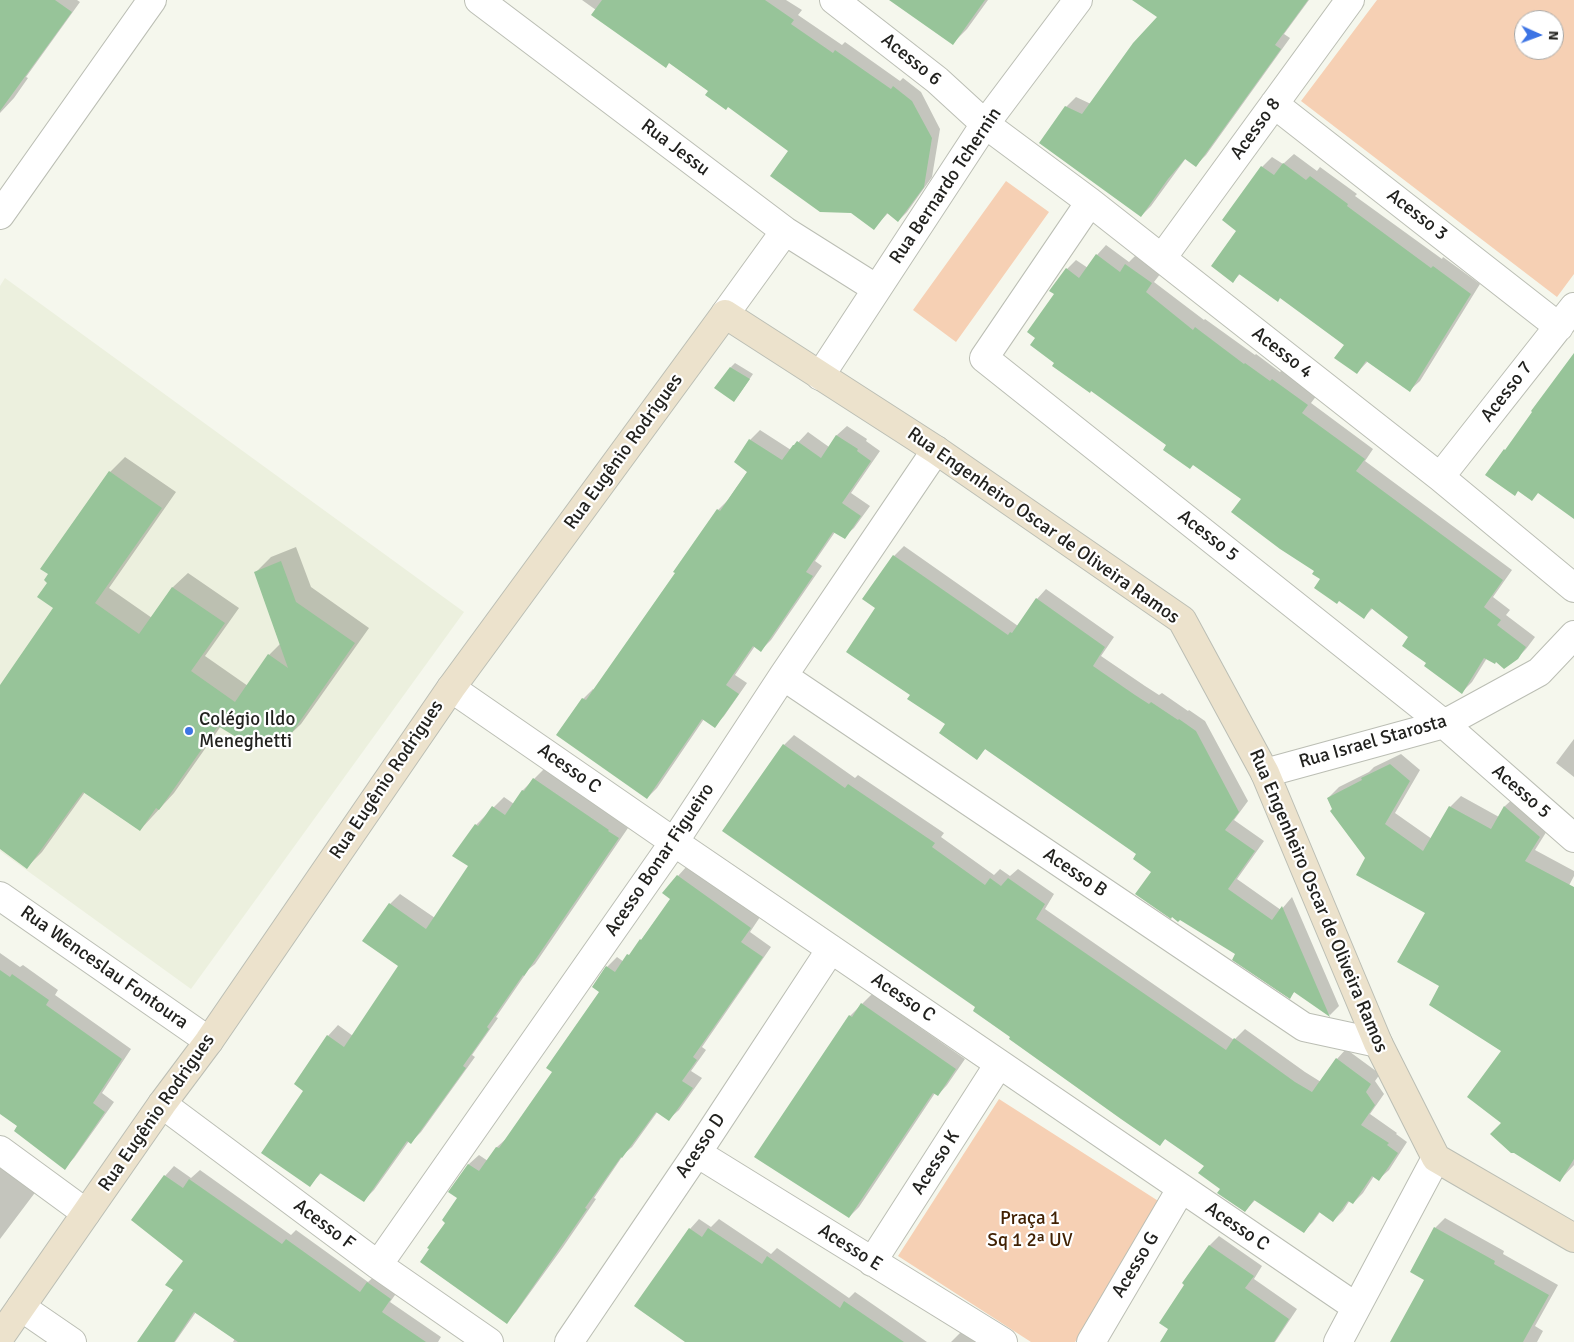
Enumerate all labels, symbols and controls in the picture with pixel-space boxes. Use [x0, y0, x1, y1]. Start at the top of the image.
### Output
north arrow [1514, 10, 1564, 60]
street label: Acesso 6 [876, 29, 946, 91]
text: N [1545, 30, 1562, 41]
street label: Acesso 8 [1226, 94, 1286, 164]
street label: Rua Bernardo Tchernin [885, 104, 1007, 268]
street label: Rua Jessu [636, 115, 714, 181]
street label: Acesso 3 [1382, 184, 1452, 246]
street label: Acesso 4 [1247, 322, 1317, 384]
street label: Acesso 7 [1476, 357, 1538, 427]
street label: Rua Eugênio Rodrigues [560, 370, 688, 534]
street label: Rua Engenheiro Oscar de Oliveira Ramos [902, 423, 1184, 629]
street label: Acesso 5 [1173, 505, 1243, 567]
street label: Rua Eugênio Rodrigues [325, 696, 449, 864]
place label: Colégio Ildo Meneghetti [199, 709, 295, 753]
street label: Rua Israel Starosta [1296, 710, 1450, 774]
marker: Colégio Ildo Meneghetti [183, 725, 195, 737]
street label: Acesso C [533, 739, 605, 799]
street label: Rua Engenheiro Oscar de Oliveira Ramos [1244, 746, 1392, 1056]
street label: Acesso 5 [1487, 760, 1555, 824]
street label: Acesso Bonar Figueiro [600, 779, 720, 941]
street label: Acesso B [1039, 843, 1111, 903]
street label: Rua Wenceslau Fontoura [16, 901, 192, 1035]
street label: Acesso C [867, 968, 939, 1028]
street label: Rua Eugênio Rodrigues [94, 1030, 220, 1196]
street label: Acesso D [671, 1109, 731, 1183]
street label: Acesso K [907, 1127, 965, 1199]
street label: Acesso F [289, 1195, 359, 1255]
street label: Acesso C [1201, 1197, 1273, 1257]
park label: Praça 1 Sq 1 2ª UV [987, 1208, 1073, 1252]
street label: Acesso E [814, 1219, 886, 1277]
street label: Acesso G [1108, 1228, 1164, 1302]

